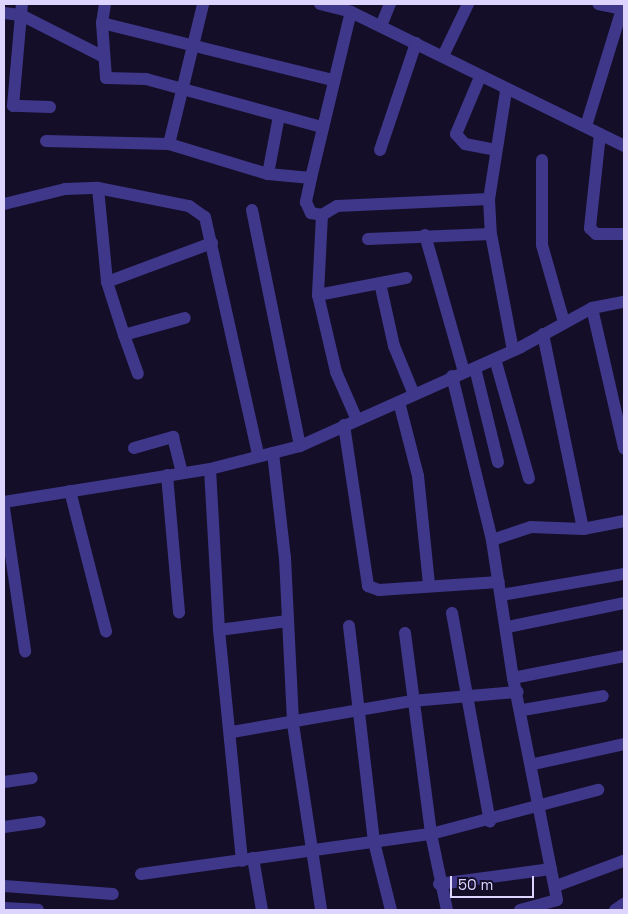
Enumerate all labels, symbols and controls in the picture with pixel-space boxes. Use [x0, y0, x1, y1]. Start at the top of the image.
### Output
scale bar [453, 866, 537, 898]
text: 50 m [458, 875, 493, 894]

